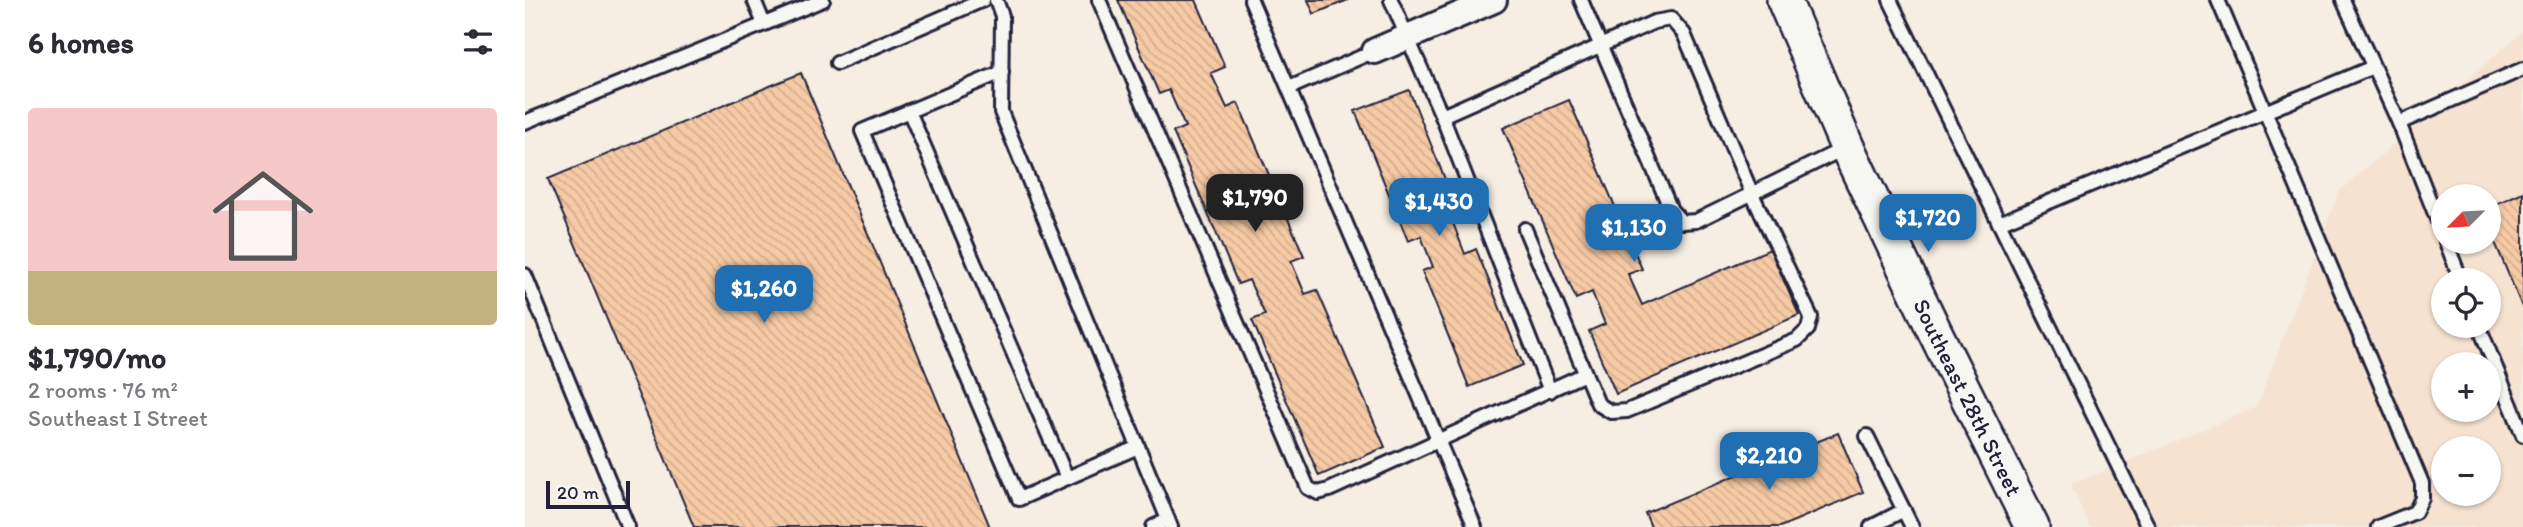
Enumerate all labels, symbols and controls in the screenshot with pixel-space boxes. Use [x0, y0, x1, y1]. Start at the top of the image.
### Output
icon: filters [459, 23, 497, 61]
text: 6 homes [28, 24, 134, 61]
icon: home [200, 153, 326, 279]
pin: $1,790 [1198, 174, 1312, 234]
pin: $1,430 [1382, 178, 1496, 238]
text: $1,790 [1222, 183, 1288, 211]
north arrow [2431, 184, 2501, 254]
map controls [2431, 184, 2501, 506]
text: $1,430 [1405, 187, 1473, 215]
pin: $1,720 [1871, 194, 1985, 254]
text: $1,720 [1895, 203, 1961, 231]
pin: $1,130 [1577, 204, 1691, 264]
text: $1,130 [1601, 213, 1667, 241]
pin: $1,260 [707, 266, 821, 325]
button: locate [2431, 268, 2501, 338]
text: $1,260 [731, 274, 797, 302]
street label: Southeast 28th Street [1907, 294, 2029, 501]
text: $1,790/mo [28, 339, 166, 376]
button: + [2431, 352, 2501, 422]
text: 2 rooms · 76 m² [28, 376, 178, 404]
text: Southeast I Street [28, 404, 208, 432]
pin: $2,210 [1712, 433, 1826, 492]
button: − [2431, 436, 2501, 506]
text: $2,210 [1736, 441, 1802, 469]
scale bar [546, 478, 630, 510]
text: 20 m [557, 481, 599, 504]

